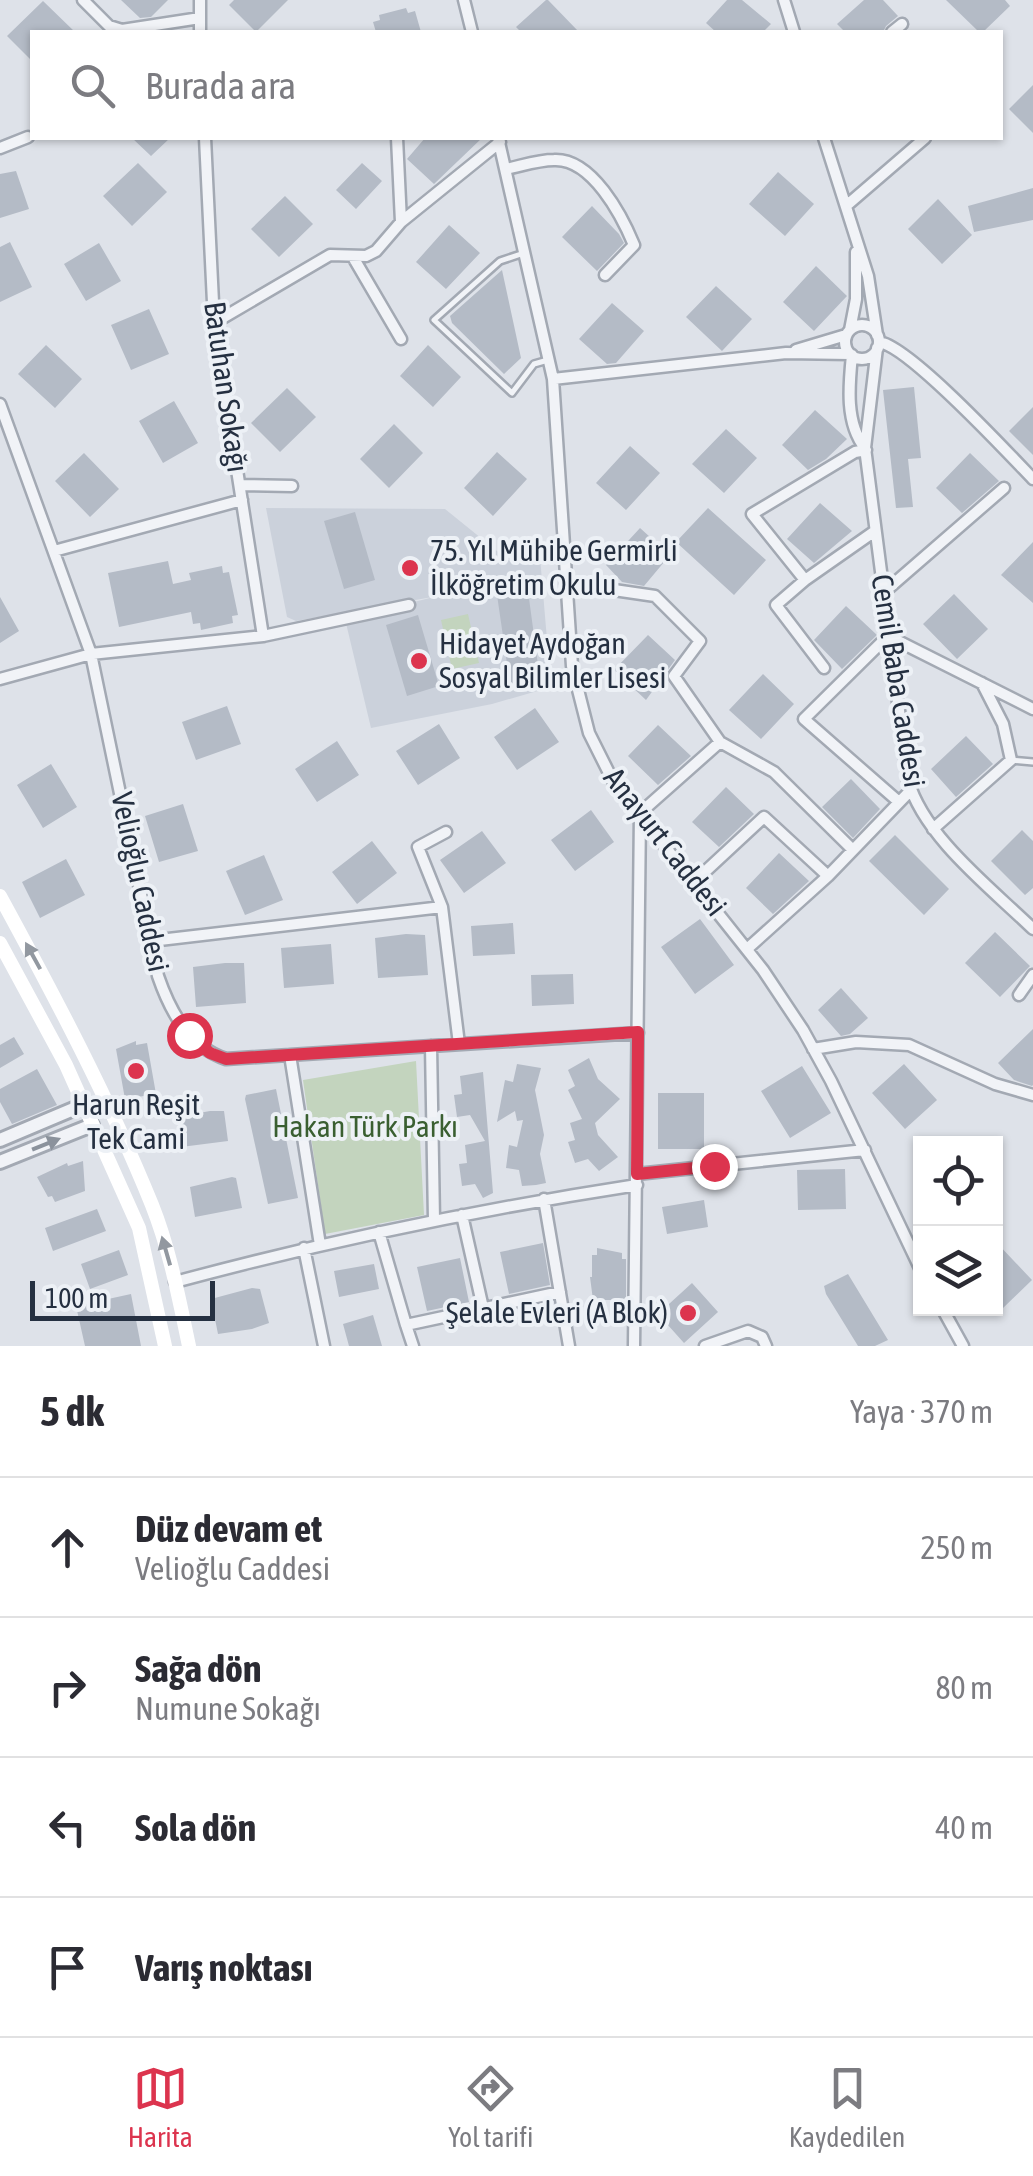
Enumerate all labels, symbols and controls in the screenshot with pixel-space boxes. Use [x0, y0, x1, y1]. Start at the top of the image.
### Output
search box [30, 30, 1003, 140]
icon: search [65, 58, 120, 113]
text: Burada ara [145, 64, 296, 107]
street label: Batuhan Sokağı [198, 299, 256, 474]
place label: 75. Yıl Mühibe Germirli İlköğretim Okulu [430, 533, 678, 601]
marker: 75. Yıl Mühibe Germirli İlköğretim Okulu [399, 557, 421, 579]
street label: Cemil Baba Caddesi [865, 572, 933, 790]
place label: Hidayet Aydoğan Sosyal Bilimler Lisesi [439, 626, 666, 694]
marker: Hidayet Aydoğan Sosyal Bilimler Lisesi [408, 650, 430, 672]
street label: Anayurt Caddesi [597, 761, 734, 922]
street label: Velioğlu Caddesi [105, 789, 177, 975]
one-way arrow [24, 941, 41, 970]
route start [167, 1013, 213, 1059]
marker: Harun Reşit Tek Cami [125, 1060, 147, 1082]
place label: Harun Reşit Tek Cami [72, 1087, 200, 1155]
park label: Hakan Türk Parkı [272, 1109, 458, 1143]
one-way arrow [31, 1135, 61, 1151]
map controls [913, 1136, 1003, 1316]
button: locate [913, 1136, 1003, 1226]
route end [692, 1144, 738, 1190]
button: layers [913, 1226, 1003, 1316]
one-way arrow [158, 1235, 173, 1266]
scale bar [30, 1276, 215, 1320]
text: 100 m [45, 1282, 108, 1314]
place label: Şelale Evleri (A Blok) [446, 1295, 668, 1329]
marker: Şelale Evleri (A Blok) [677, 1302, 699, 1324]
text: 5 dk [40, 1387, 104, 1435]
text: Yaya · 370 m [850, 1393, 993, 1430]
text: Düz devam et [135, 1507, 322, 1550]
icon: ahead [40, 1520, 95, 1575]
text: 250 m [920, 1529, 993, 1566]
text: Velioğlu Caddesi [135, 1550, 330, 1587]
text: Sağa dön [135, 1647, 261, 1690]
icon: right [40, 1660, 95, 1715]
text: 80 m [935, 1669, 993, 1706]
text: Numune Sokağı [135, 1690, 321, 1727]
icon: left [40, 1800, 95, 1855]
text: Sola dön [135, 1806, 256, 1849]
text: 40 m [935, 1809, 993, 1846]
icon: arrive [40, 1940, 95, 1995]
text: Varış noktası [135, 1946, 313, 1989]
tab: Harita [128, 2061, 193, 2153]
tab: Yol tarifi [448, 2061, 533, 2153]
tab: Kaydedilen [789, 2061, 905, 2153]

